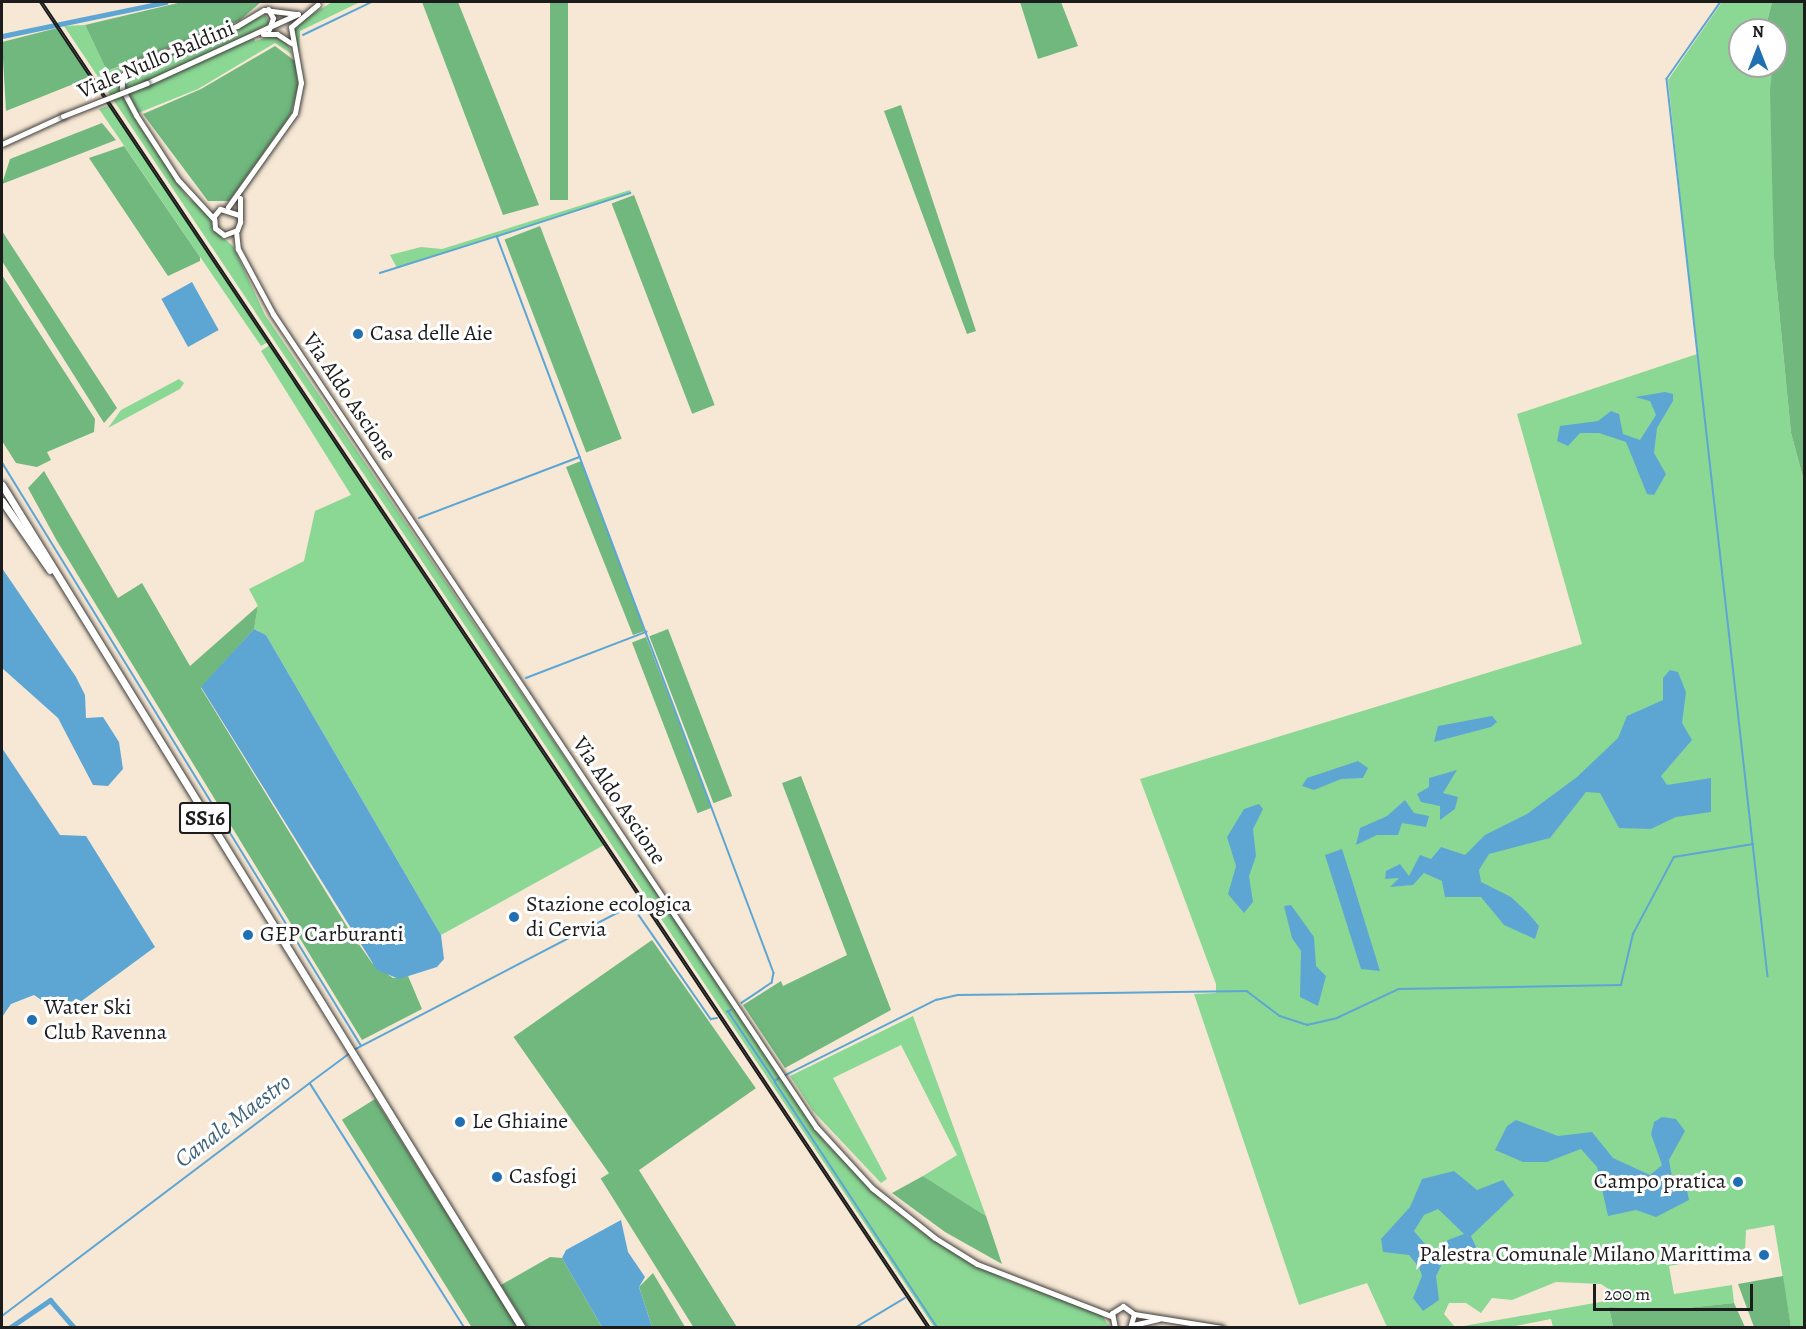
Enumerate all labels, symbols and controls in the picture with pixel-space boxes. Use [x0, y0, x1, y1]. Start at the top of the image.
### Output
street label: Viale Nullo Baldini [74, 15, 238, 105]
north arrow [1728, 18, 1788, 78]
text: N [1752, 21, 1764, 43]
place label: Casa delle Aie [370, 321, 493, 347]
marker: Casa delle Aie [351, 327, 365, 341]
street label: Via Aldo Ascione [297, 328, 401, 466]
street label: Via Aldo Ascione [567, 732, 671, 870]
road number: SS16 [178, 800, 232, 836]
place label: Stazione ecologica di Cervia [526, 891, 691, 942]
marker: Stazione ecologica di Cervia [507, 910, 521, 924]
place label: GEP Carburanti [260, 922, 404, 948]
marker: GEP Carburanti [241, 928, 255, 942]
place label: Water Ski Club Ravenna [44, 994, 167, 1046]
marker: Water Ski Club Ravenna [25, 1013, 39, 1027]
water label: Canale Maestro [169, 1068, 297, 1174]
place label: Le Ghiaine [472, 1109, 568, 1135]
marker: Le Ghiaine [453, 1115, 467, 1129]
place label: Casfogi [509, 1164, 577, 1190]
place label: Campo pratica [1594, 1169, 1726, 1195]
marker: Casfogi [490, 1170, 504, 1184]
marker: Campo pratica [1731, 1175, 1745, 1189]
place label: Palestra Comunale Milano Marittima [1419, 1242, 1752, 1268]
marker: Palestra Comunale Milano Marittima [1757, 1248, 1771, 1262]
scale bar [1596, 1272, 1756, 1310]
text: 200 m [1604, 1282, 1650, 1306]

